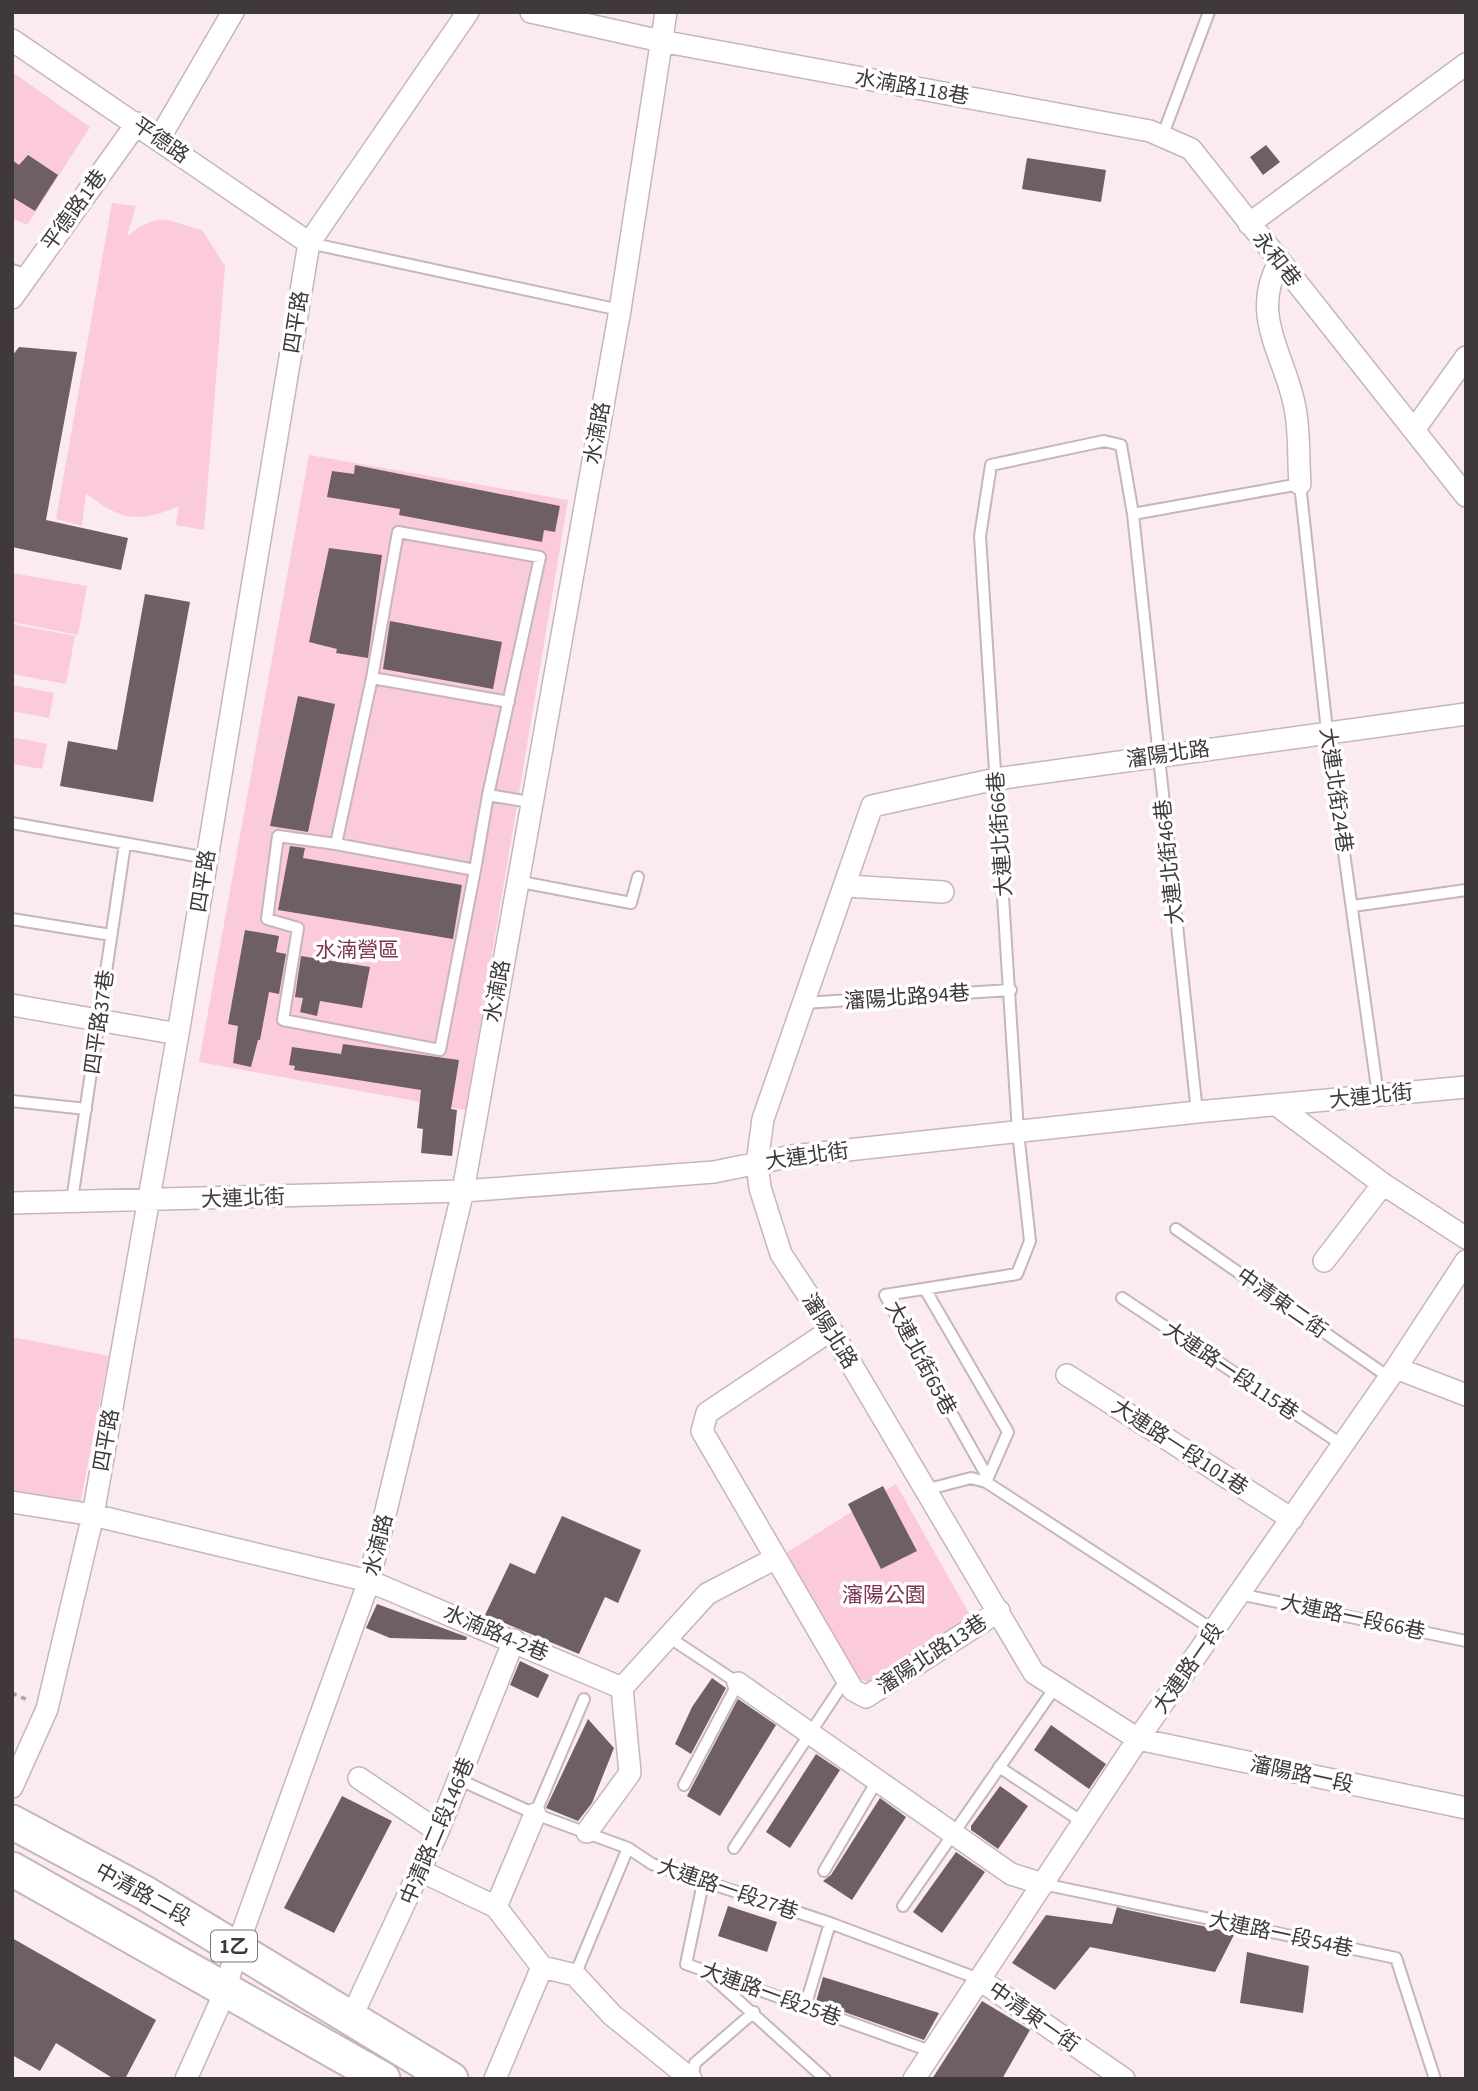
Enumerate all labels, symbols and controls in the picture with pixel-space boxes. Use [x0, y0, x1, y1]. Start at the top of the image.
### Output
street label: 水湳路118巷 [853, 62, 971, 112]
street label: 平德路 [127, 110, 195, 170]
street label: 平德路1巷 [34, 163, 114, 257]
street label: 永和巷 [1246, 225, 1308, 293]
street label: 四平路 [276, 289, 316, 355]
street label: 水湳路 [577, 399, 617, 467]
street label: 大連北街24巷 [1312, 726, 1360, 854]
street label: 瀋陽北路 [1124, 733, 1212, 775]
street label: 大連北街66巷 [981, 770, 1019, 898]
street label: 大連北街46巷 [1148, 798, 1190, 926]
street label: 四平路 [183, 848, 223, 914]
park label: 水湳營區 [315, 935, 399, 965]
street label: 水湳路 [477, 957, 517, 1025]
street label: 四平路37巷 [77, 968, 121, 1076]
street label: 瀋陽北路94巷 [843, 978, 971, 1016]
street label: 大連北街 [1328, 1077, 1414, 1115]
street label: 大連北街 [763, 1135, 851, 1177]
street label: 大連北街 [201, 1182, 285, 1214]
street label: 中清東二街 [1230, 1261, 1334, 1345]
street label: 瀋陽北路 [795, 1287, 865, 1375]
street label: 大連北街65巷 [878, 1295, 964, 1421]
street label: 大連路一段115巷 [1157, 1315, 1305, 1427]
street label: 大連路一段101巷 [1106, 1392, 1254, 1502]
street label: 四平路 [86, 1406, 126, 1474]
street label: 水湳路 [356, 1511, 400, 1579]
park label: 瀋陽公園 [842, 1580, 926, 1610]
street label: 大連路一段66巷 [1278, 1587, 1428, 1647]
street label: 水湳路4-2巷 [439, 1597, 553, 1669]
street label: 瀋陽北路13巷 [871, 1607, 993, 1701]
street label: 大連路一段 [1146, 1616, 1230, 1720]
street label: 瀋陽路一段 [1248, 1748, 1356, 1800]
street label: 中清路二段146巷 [392, 1753, 482, 1909]
street label: 大連路一段27巷 [654, 1851, 802, 1927]
street label: 中清路二段 [90, 1855, 196, 1933]
street label: 大連路一段54巷 [1206, 1904, 1356, 1964]
road number: 1乙 [211, 1930, 257, 1962]
street label: 大連路一段25巷 [697, 1955, 845, 2033]
street label: 中清東一街 [982, 1975, 1086, 2059]

